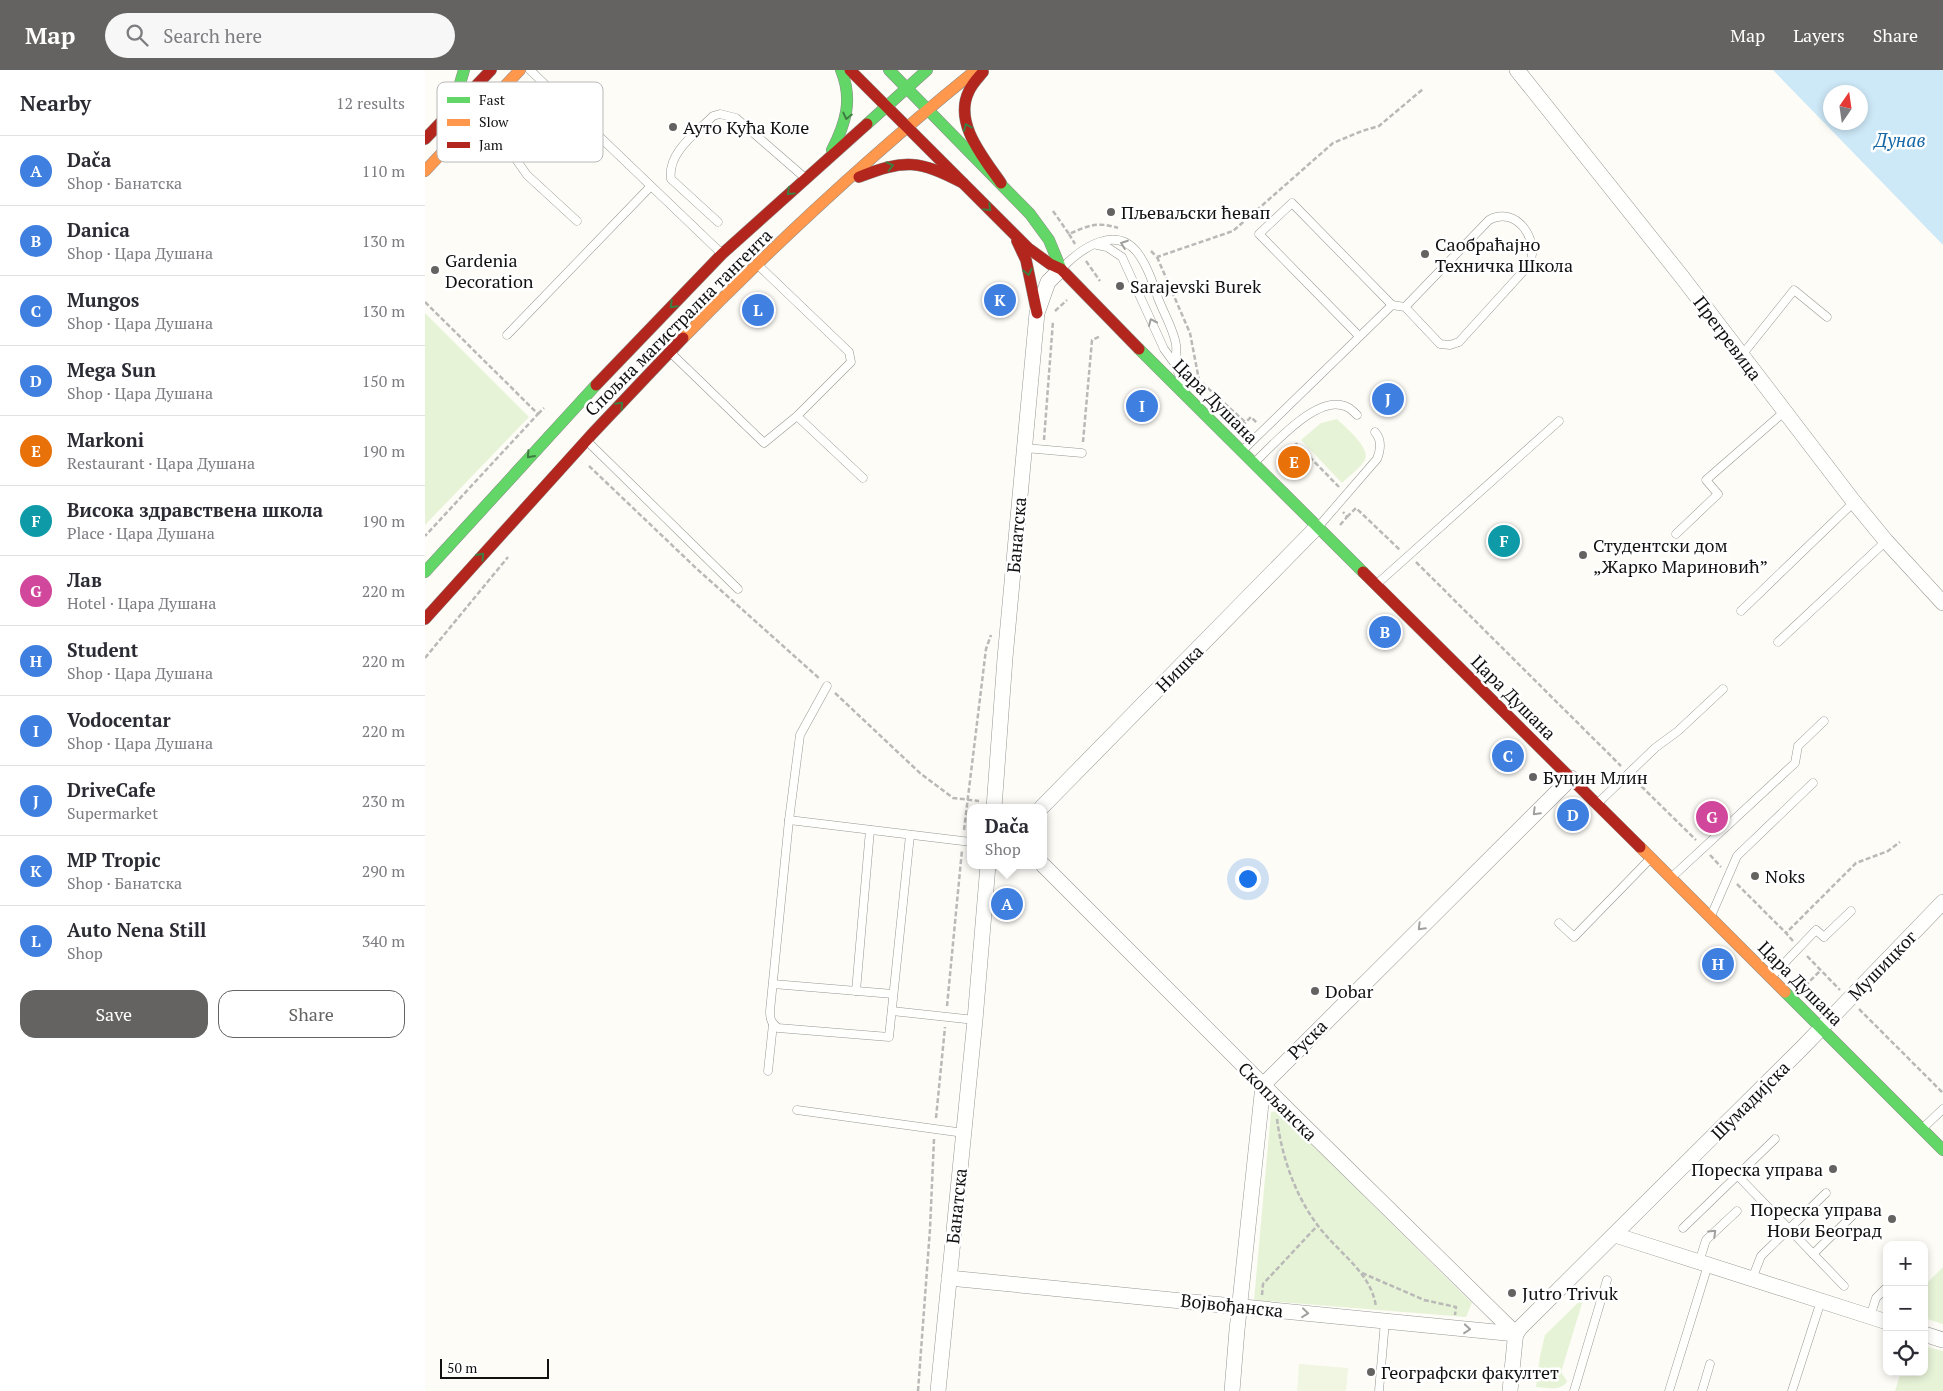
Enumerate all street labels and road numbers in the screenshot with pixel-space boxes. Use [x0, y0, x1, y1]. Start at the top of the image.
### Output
street label: Спољна магистрална тангента [579, 223, 777, 421]
street label: Прегревица [1688, 291, 1768, 385]
street label: Цара Душана [1168, 353, 1264, 449]
street label: Банатска [1001, 496, 1031, 574]
street label: Нишка [1150, 639, 1208, 697]
street label: Цара Душана [1466, 649, 1562, 745]
street label: Мушицког [1842, 924, 1922, 1005]
street label: Цара Душана [1753, 935, 1849, 1031]
street label: Руска [1282, 1014, 1332, 1064]
street label: Шумадијска [1705, 1055, 1795, 1145]
street label: Скопљанска [1233, 1056, 1323, 1146]
street label: Банатска [940, 1167, 972, 1245]
street label: Војвођанска [1179, 1288, 1285, 1322]

